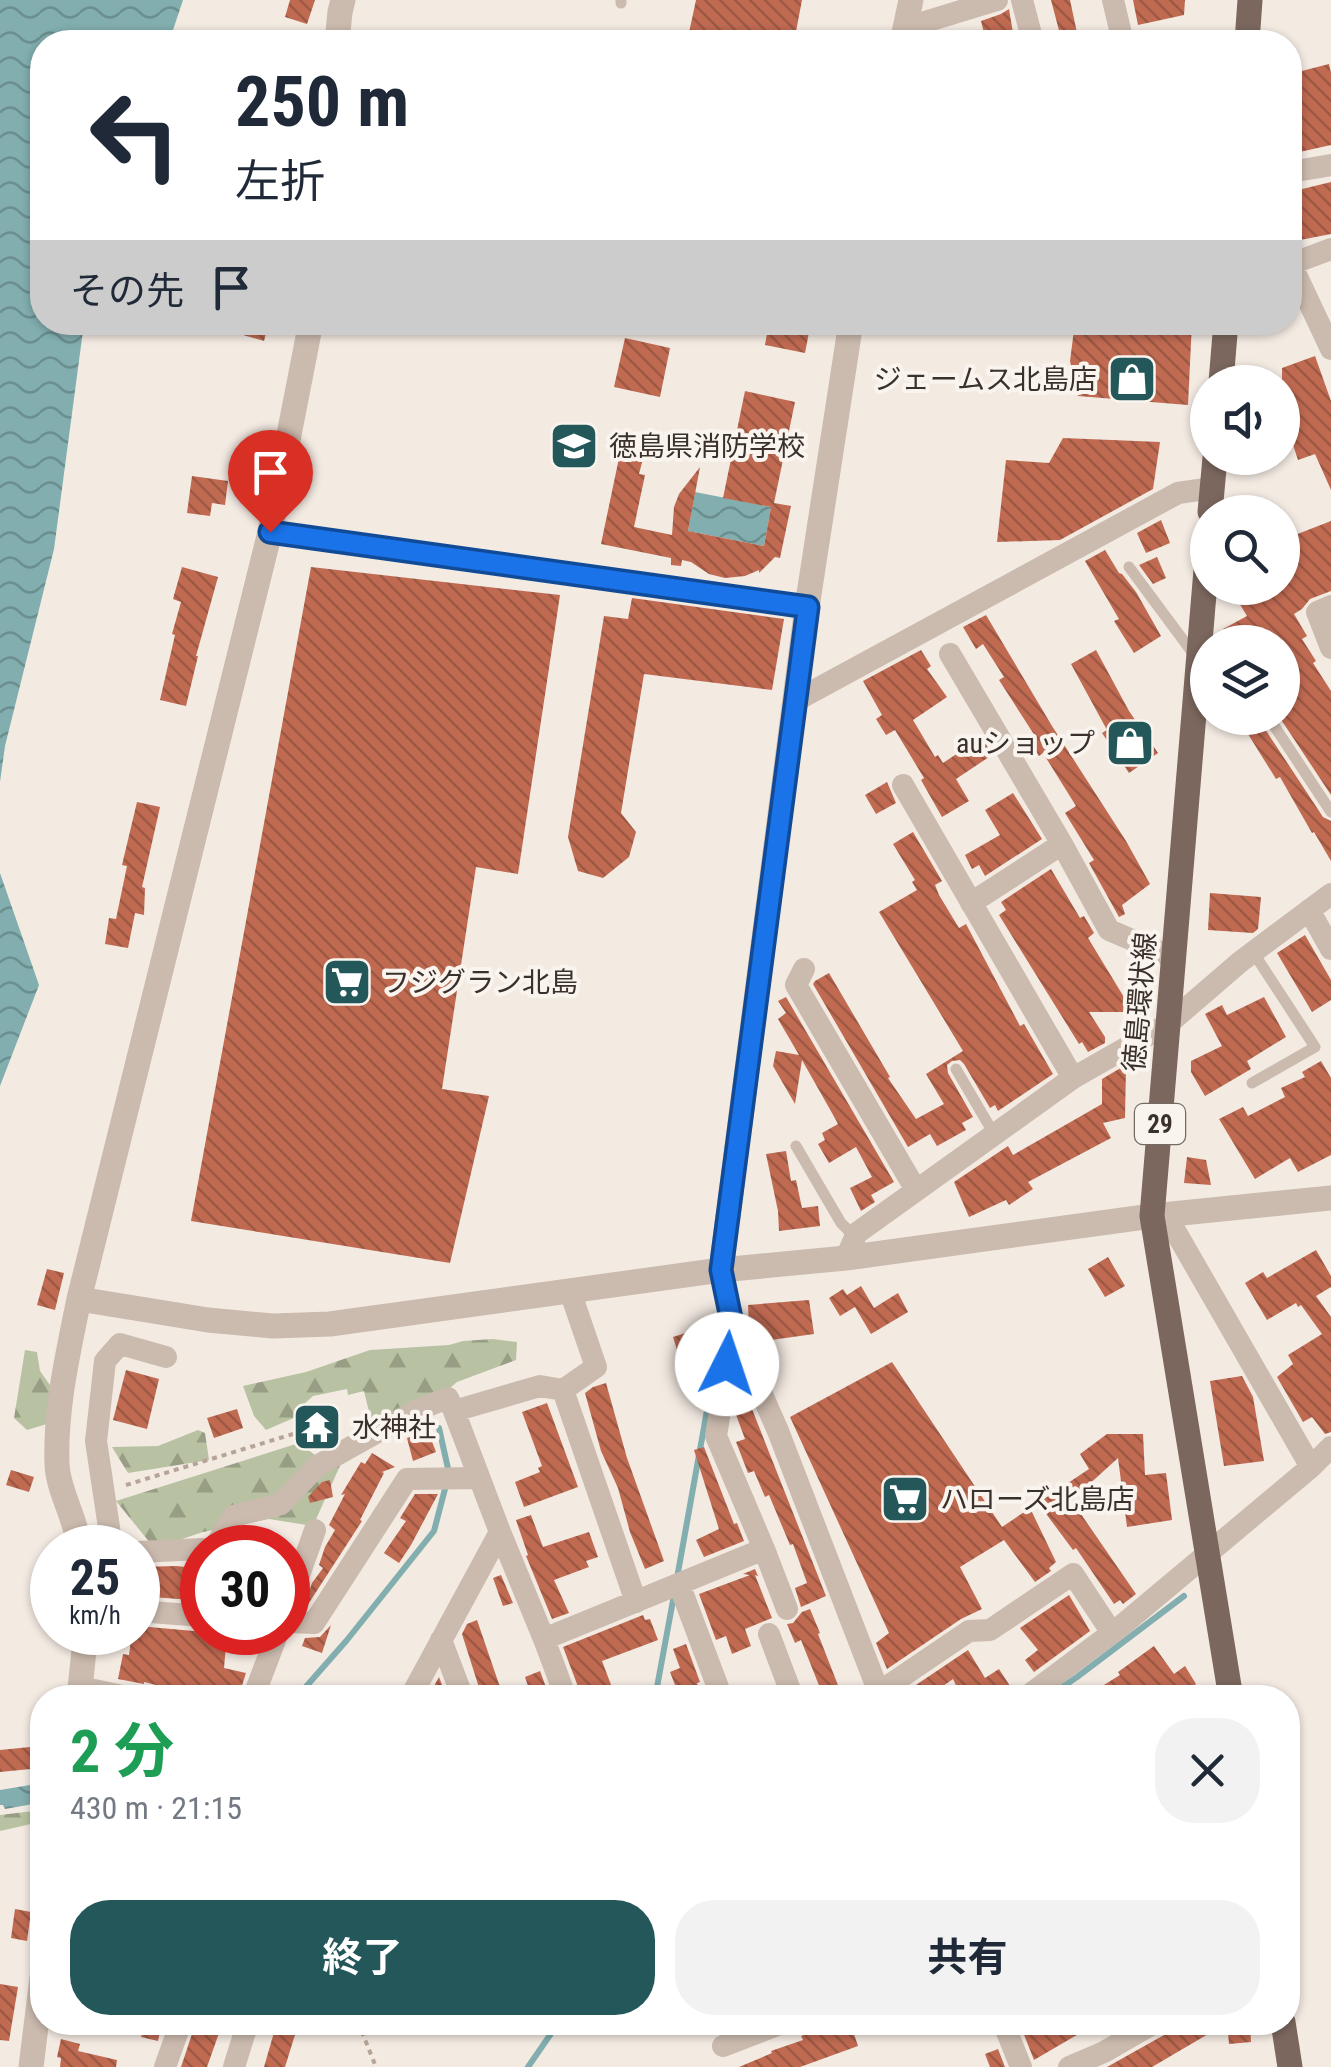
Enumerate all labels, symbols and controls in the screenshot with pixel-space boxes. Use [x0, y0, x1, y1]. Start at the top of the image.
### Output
text: 250 m [235, 61, 409, 143]
icon: left [70, 70, 200, 200]
text: 左折 [235, 155, 325, 208]
icon: arrive [204, 260, 259, 315]
text: その先 [70, 269, 184, 313]
shop icon: ジェームス北島店 [1106, 353, 1158, 405]
place label: ジェームス北島店 [874, 363, 1097, 396]
map controls [1190, 365, 1300, 735]
button: sound [1190, 365, 1300, 475]
school or university icon: 徳島県消防学校 [548, 420, 600, 472]
pin [228, 430, 313, 533]
place label: 徳島県消防学校 [609, 430, 805, 463]
icon: arrive [243, 445, 298, 500]
button: search [1190, 495, 1300, 605]
button: layers [1190, 625, 1300, 735]
shop icon: auショップ [1104, 717, 1156, 769]
place label: auショップ [956, 727, 1095, 760]
street label: 徳島環状線 [1117, 931, 1163, 1073]
supermarket icon: フジグラン北島 [321, 956, 373, 1008]
place label: フジグラン北島 [382, 966, 578, 999]
road number: 29 [1135, 1104, 1185, 1144]
position arrow [675, 1312, 779, 1416]
temple icon: 水神社 [291, 1401, 343, 1453]
place label: 水神社 [352, 1411, 436, 1444]
supermarket icon: ハローズ北島店 [879, 1473, 931, 1525]
place label: ハローズ北島店 [940, 1483, 1135, 1516]
speed limit sign: 30 [180, 1525, 310, 1655]
text: 25 [70, 1549, 120, 1607]
text: km/h [69, 1601, 121, 1630]
text: 2 分 [70, 1716, 174, 1787]
button: close [1155, 1718, 1260, 1823]
text: 430 m · 21:15 [70, 1789, 242, 1827]
button: 終了 [70, 1900, 655, 2015]
button: 共有 [675, 1900, 1260, 2015]

